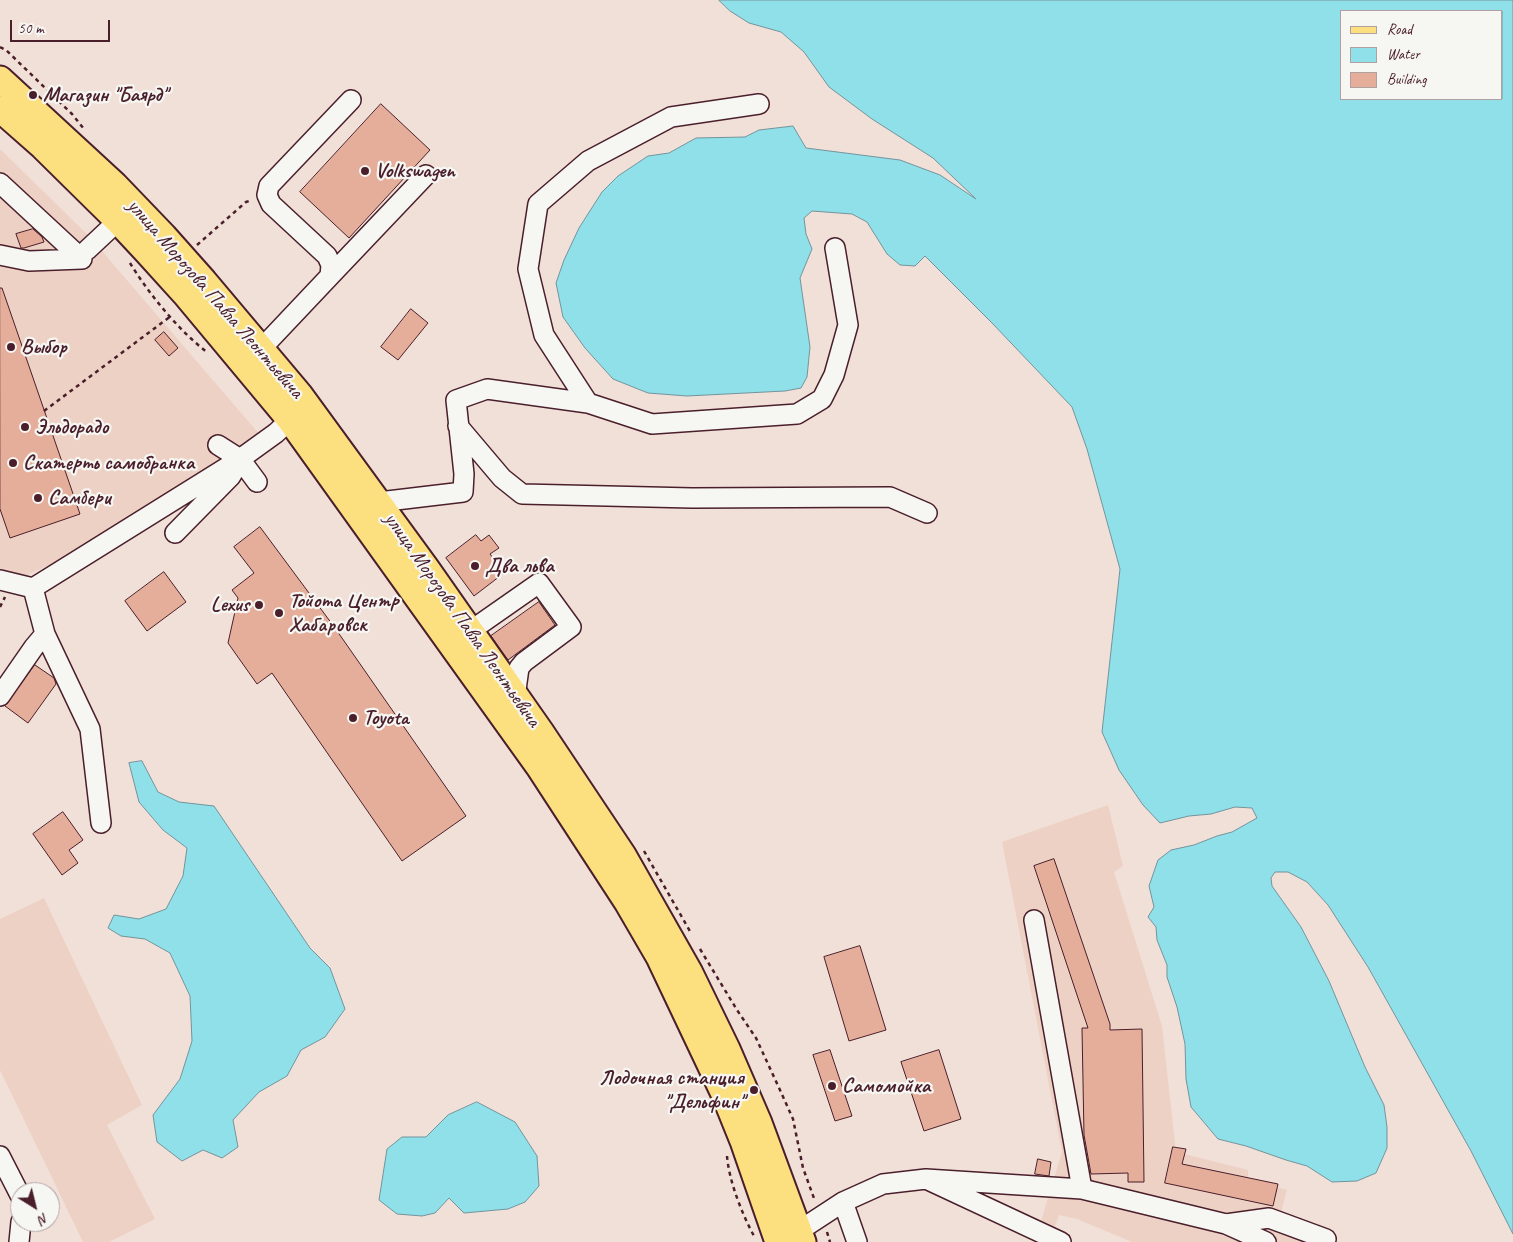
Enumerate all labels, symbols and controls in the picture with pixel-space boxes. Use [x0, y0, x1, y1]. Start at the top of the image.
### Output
scale bar [12, 10, 112, 42]
legend [1340, 10, 1503, 100]
text: 50 m [18, 19, 44, 38]
text: Road [1387, 20, 1412, 39]
text: Water [1387, 45, 1420, 64]
text: Building [1387, 70, 1426, 89]
place label: Магазин "Баярд" [43, 82, 167, 108]
marker: Магазин "Баярд" [27, 89, 39, 101]
place label: Volkswagen [375, 158, 455, 184]
marker: Volkswagen [359, 165, 371, 177]
street label: улица Морозова Павла Леонтьевича [121, 194, 309, 404]
place label: Выбор [21, 334, 67, 360]
marker: Выбор [5, 341, 17, 353]
place label: Эльдорадо [35, 414, 109, 440]
marker: Эльдорадо [19, 421, 31, 433]
place label: Скатерть самобранка [23, 450, 194, 476]
marker: Скатерть самобранка [7, 457, 19, 469]
place label: Самбери [48, 485, 111, 511]
marker: Самбери [32, 492, 44, 504]
street label: улица Морозова Павла Леонтьевича [378, 508, 546, 732]
place label: Два льва [485, 553, 554, 579]
marker: Два льва [469, 560, 481, 572]
place label: Тойота Центр Хабаровск [289, 588, 399, 638]
place label: Lexus [211, 592, 249, 618]
marker: Lexus [253, 599, 265, 611]
marker: Тойота Центр Хабаровск [273, 607, 285, 619]
place label: Toyota [363, 705, 409, 731]
marker: Toyota [347, 712, 359, 724]
place label: Лодочная станция "Дельфин" [599, 1065, 744, 1115]
place label: Самомойка [842, 1073, 930, 1099]
marker: Самомойка [826, 1080, 838, 1092]
marker: Лодочная станция "Дельфин" [748, 1084, 760, 1096]
north arrow [10, 1182, 60, 1232]
text: N [35, 1209, 52, 1228]

